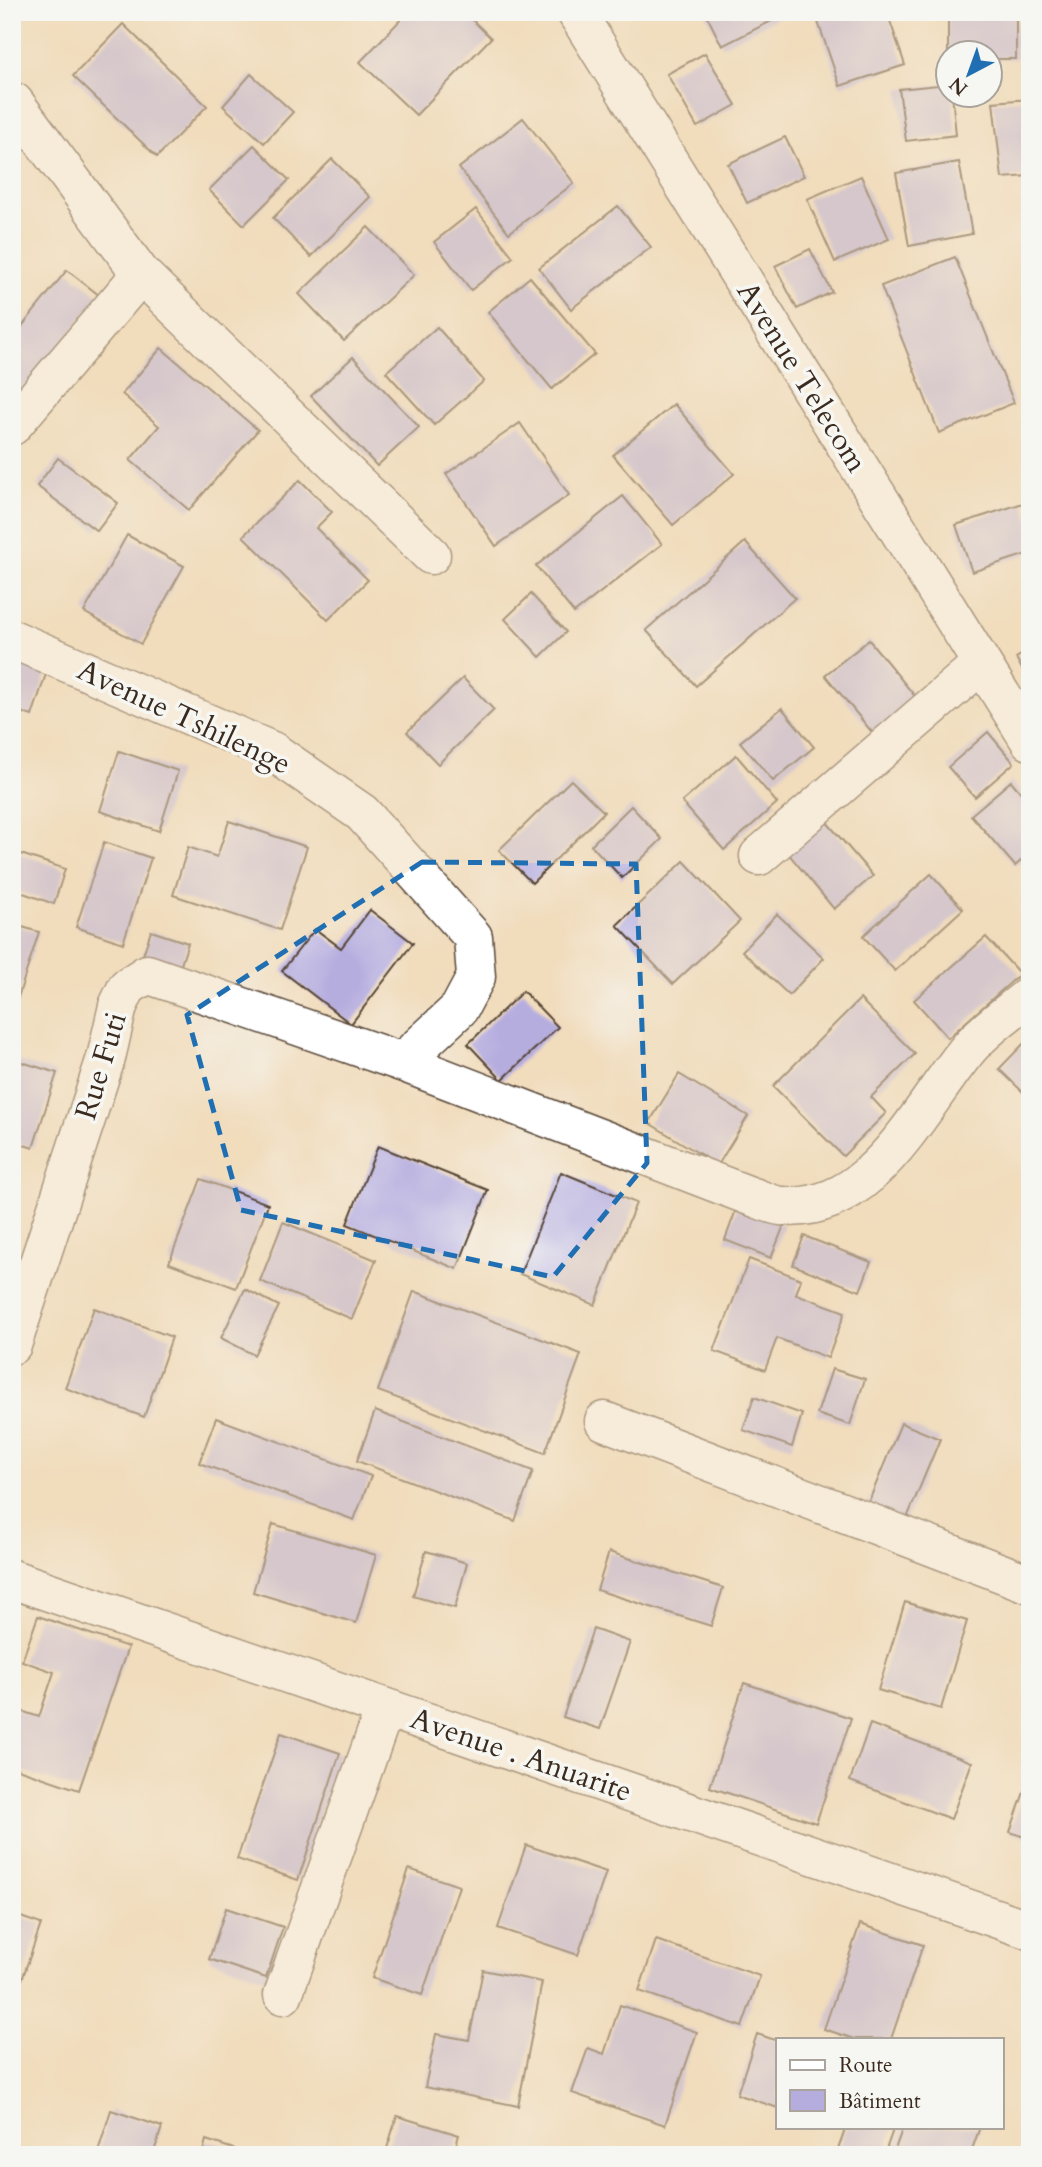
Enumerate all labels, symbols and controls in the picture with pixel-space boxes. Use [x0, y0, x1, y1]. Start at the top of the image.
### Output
north arrow [934, 38, 1004, 108]
text: N [943, 71, 973, 101]
street label: Avenue Telecom [727, 274, 877, 481]
street label: Avenue Tshilenge [71, 650, 297, 784]
street label: Rue Futi [65, 1007, 137, 1125]
street label: Avenue . Anuarite [405, 1698, 637, 1812]
legend [776, 2038, 1004, 2128]
text: Route [839, 2051, 893, 2080]
text: Bâtiment [839, 2087, 921, 2116]

